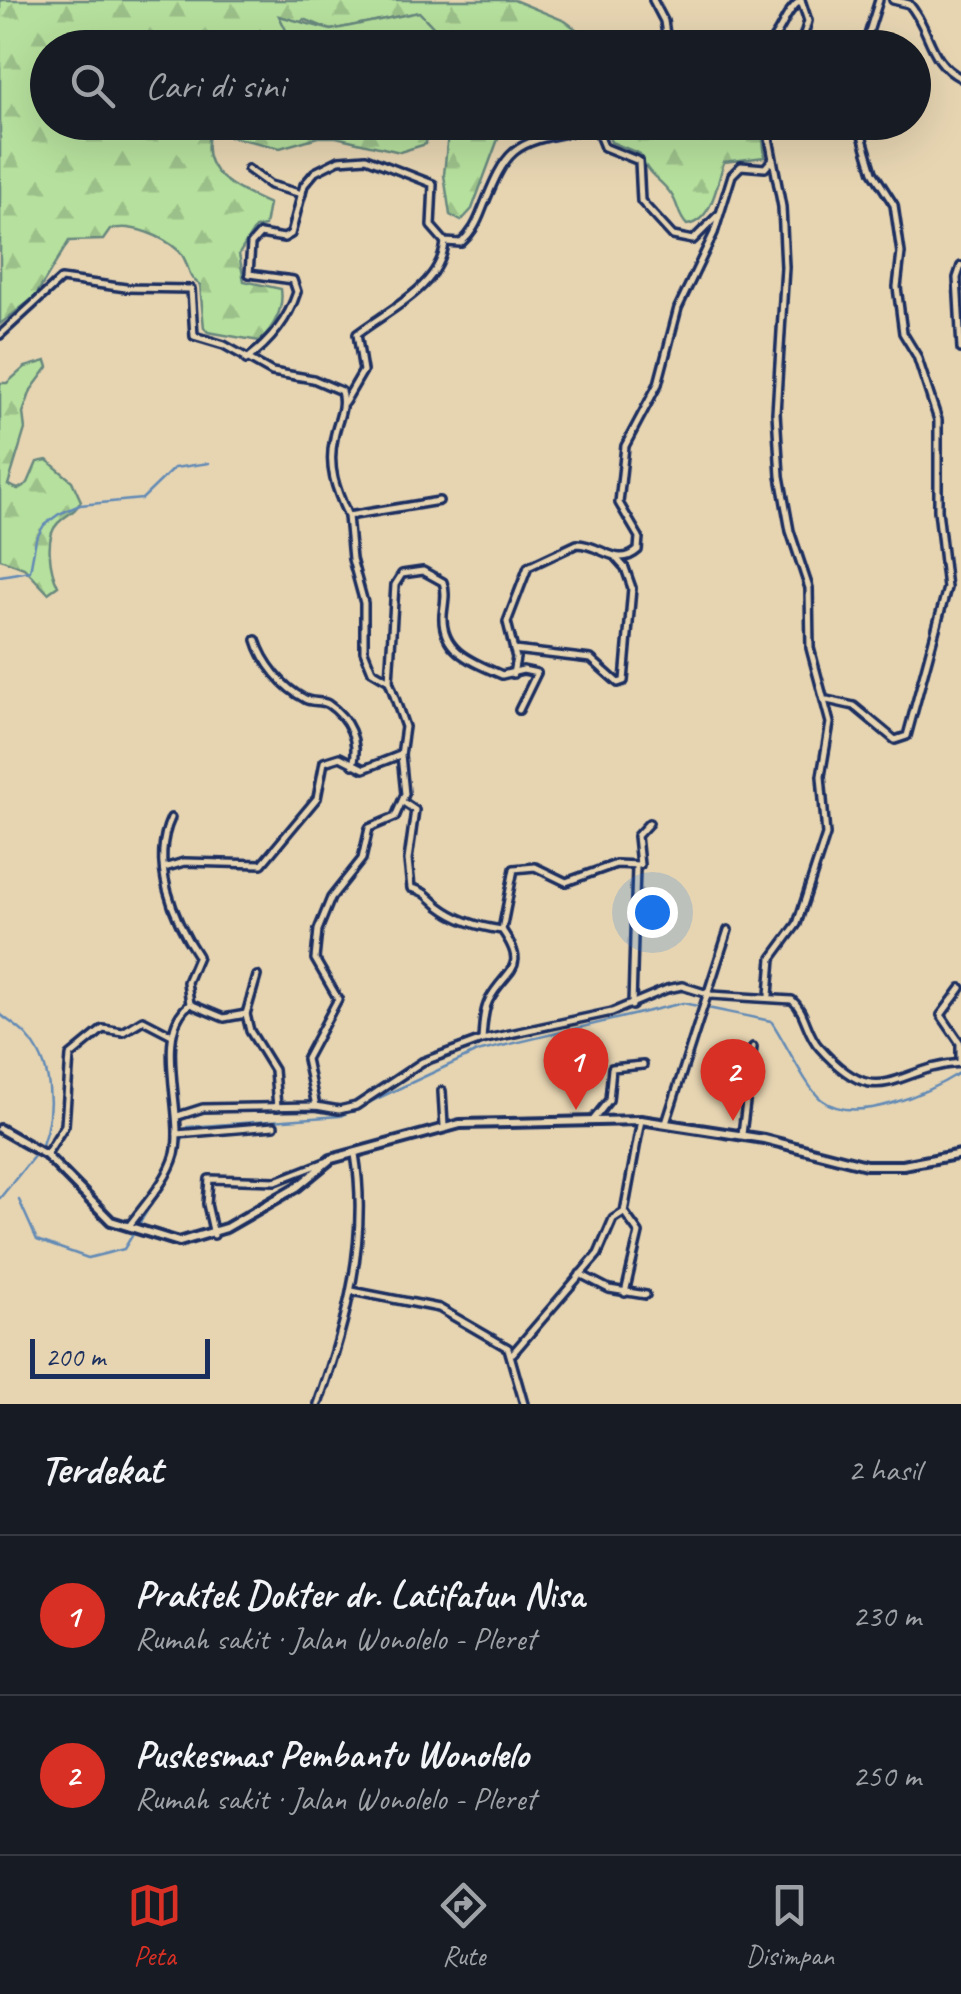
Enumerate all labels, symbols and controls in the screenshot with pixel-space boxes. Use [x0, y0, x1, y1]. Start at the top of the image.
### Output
search box [30, 30, 931, 140]
icon: search [65, 58, 120, 113]
text: Cari di sini [145, 62, 285, 109]
your location [627, 887, 678, 938]
pin: 1 [544, 1028, 608, 1110]
pin: 2 [700, 1038, 766, 1121]
scale bar [30, 1334, 210, 1378]
text: 200 m [45, 1339, 105, 1374]
text: Terdekat [40, 1443, 163, 1496]
text: 2 hasil [848, 1449, 921, 1490]
text: Praktek Dokter dr. Latifatun Nisa [135, 1571, 584, 1618]
text: 1 [65, 1595, 80, 1636]
text: 230 m [852, 1595, 921, 1636]
text: Rumah sakit · Jalan Wonolelo - Pleret [135, 1618, 536, 1659]
text: Puskesmas Pembantu Wonolelo [135, 1731, 529, 1778]
text: 2 [65, 1755, 80, 1796]
text: 250 m [852, 1755, 921, 1796]
text: Rumah sakit · Jalan Wonolelo - Pleret [135, 1778, 536, 1819]
tab: Peta [127, 1878, 182, 1973]
tab: Rute [436, 1878, 491, 1973]
tab: Disimpan [745, 1878, 834, 1973]

